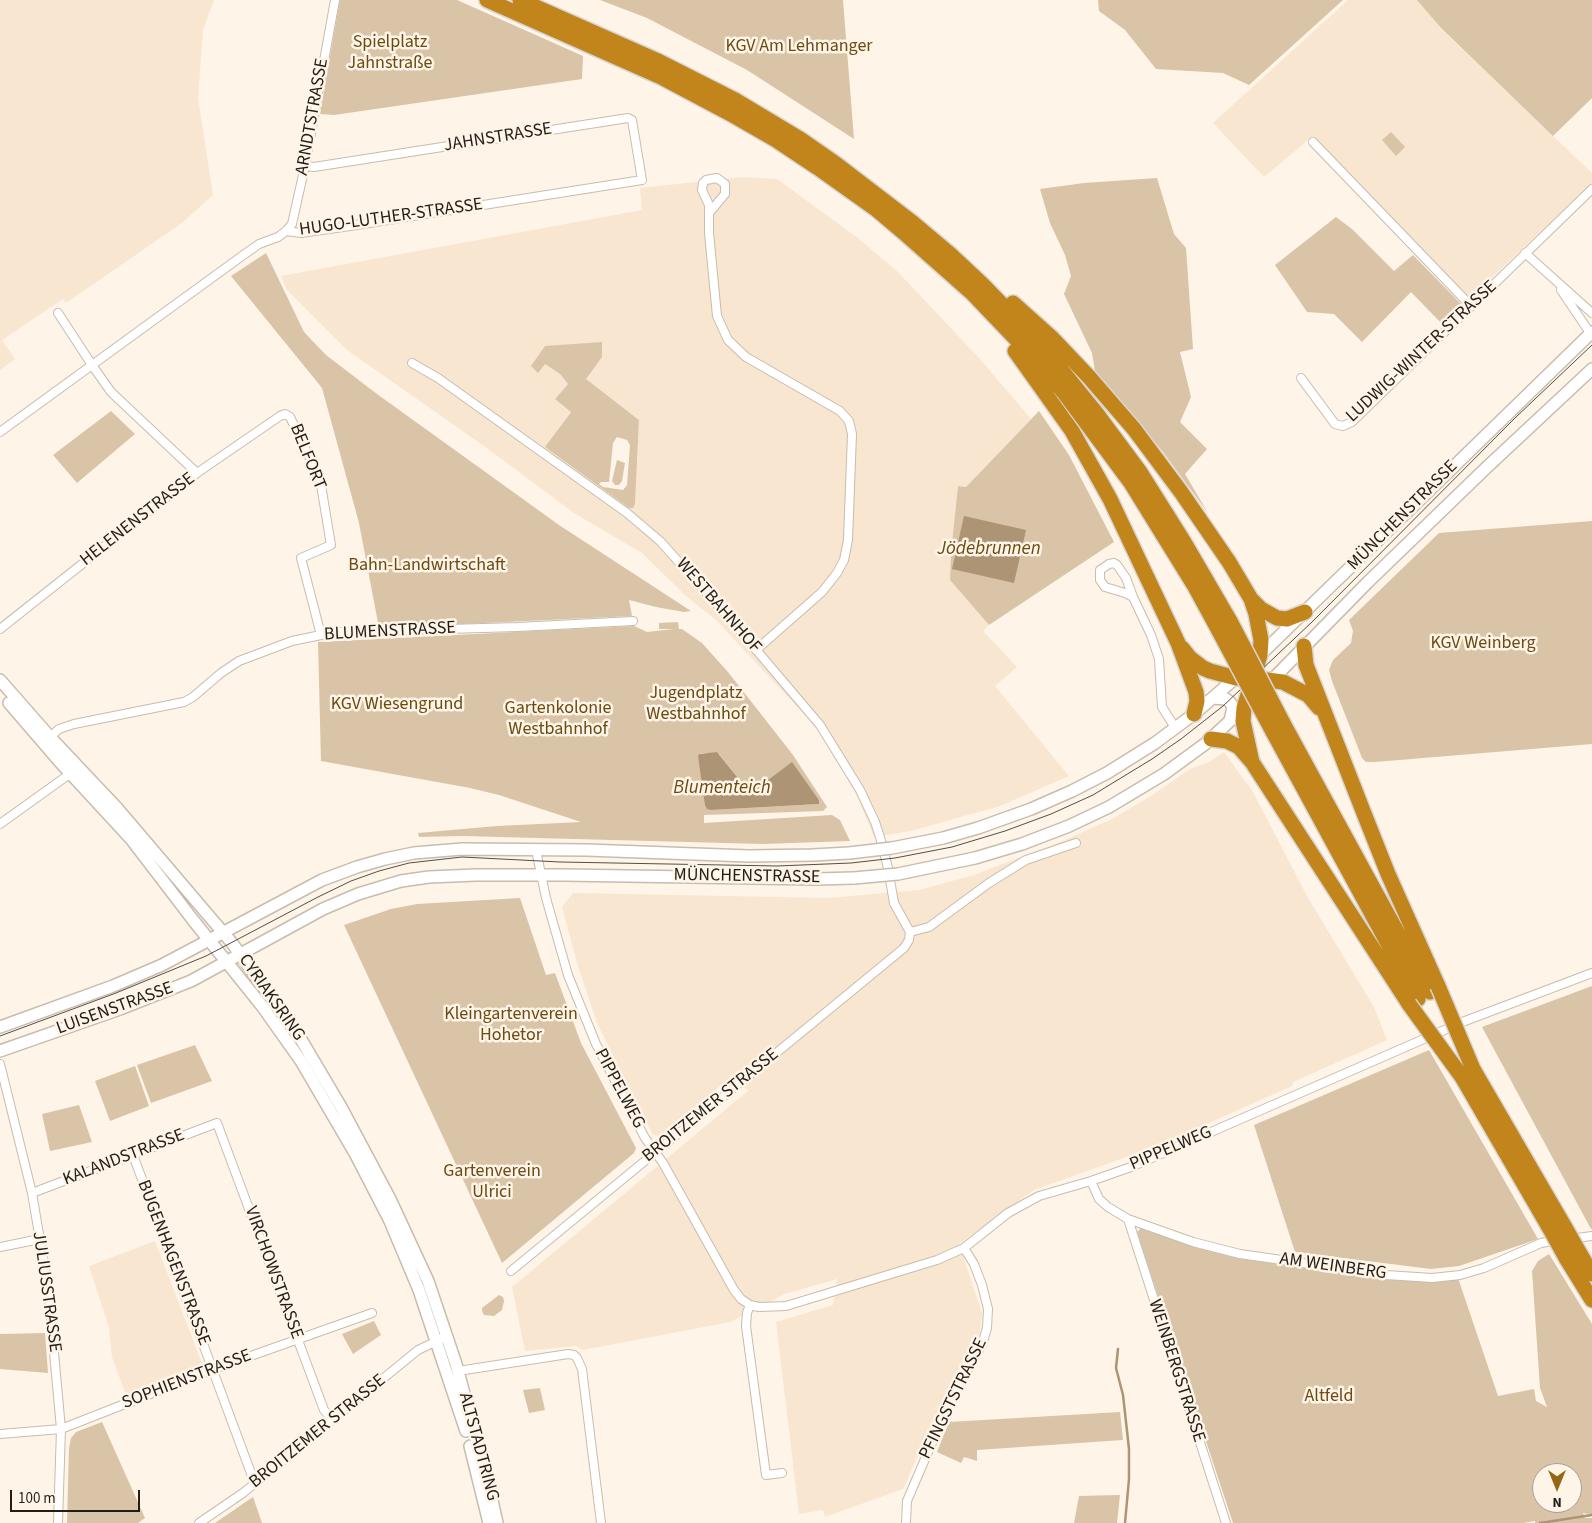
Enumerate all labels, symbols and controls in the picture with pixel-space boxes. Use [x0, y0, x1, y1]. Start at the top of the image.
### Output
park label: Spielplatz Jahnstraße [348, 32, 432, 74]
park label: KGV Am Lehmanger [725, 36, 873, 58]
street label: ARNDTSTRASSE [292, 57, 334, 177]
street label: JAHNSTRASSE [442, 119, 554, 157]
street label: HUGO-LUTHER-STRASSE [298, 194, 484, 242]
street label: LUDWIG-WINTER-STRASSE [1342, 277, 1502, 427]
street label: BELFORT [284, 421, 330, 493]
street label: MÜNCHENSTRASSE [1343, 456, 1463, 576]
street label: HELENENSTRASSE [76, 469, 200, 571]
water label: Jödebrunnen [937, 539, 1041, 561]
street label: WESTBAHNHOF [671, 554, 765, 658]
park label: Bahn-Landwirtschaft [348, 555, 506, 577]
street label: BLUMENSTRASSE [324, 618, 456, 646]
park label: KGV Weinberg [1430, 633, 1536, 655]
park label: Jugendplatz Westbahnhof [646, 683, 746, 726]
park label: KGV Wiesengrund [331, 694, 463, 716]
park label: Gartenkolonie Westbahnhof [505, 698, 611, 741]
water label: Blumenteich [673, 778, 771, 800]
street label: MÜNCHENSTRASSE [673, 865, 821, 889]
street label: CYRIAKSRING [233, 950, 309, 1046]
street label: LUISENSTRASSE [54, 978, 176, 1040]
park label: Kleingartenverein Hohetor [444, 1004, 578, 1046]
street label: BROITZEMER STRASSE [638, 1044, 784, 1168]
street label: PIPPELWEG [589, 1045, 649, 1133]
street label: PIPPELWEG [1127, 1122, 1215, 1176]
street label: KALANDSTRASSE [60, 1125, 188, 1191]
park label: Gartenverein Ulrici [443, 1161, 541, 1204]
street label: BUGENHAGENSTRASSE [132, 1177, 214, 1349]
street label: VIRCHOWSTRASSE [239, 1204, 307, 1342]
street label: JULIUSSTRASSE [27, 1230, 65, 1354]
street label: AM WEINBERG [1278, 1249, 1388, 1285]
street label: WEINBERGSTRASSE [1143, 1297, 1209, 1445]
street label: PFINGSTSTRASSE [915, 1335, 993, 1463]
street label: SOPHIENSTRASSE [119, 1345, 255, 1415]
street label: BROITZEMER STRASSE [245, 1370, 391, 1494]
park label: Altfeld [1305, 1386, 1353, 1408]
street label: ALTSTADTRING [453, 1390, 503, 1504]
north arrow [1532, 1463, 1582, 1513]
scale bar [12, 1480, 142, 1512]
text: 100 m [18, 1488, 56, 1509]
text: N [1552, 1492, 1562, 1512]

